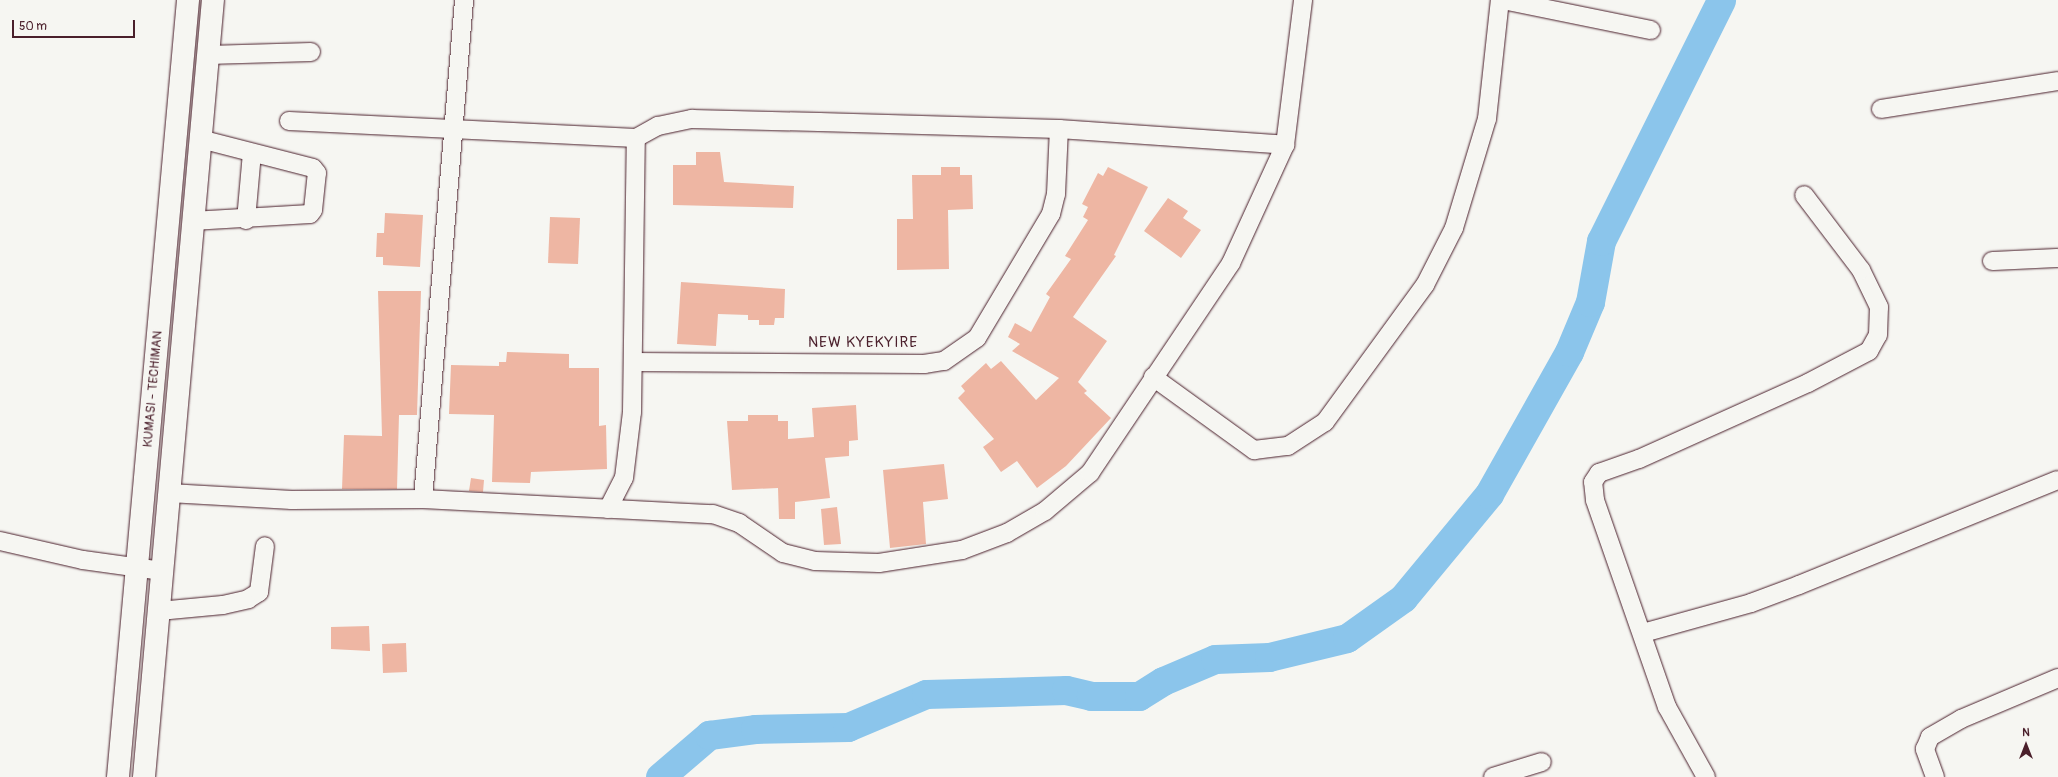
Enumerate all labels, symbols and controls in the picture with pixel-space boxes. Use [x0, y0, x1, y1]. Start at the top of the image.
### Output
scale bar [14, 12, 137, 38]
text: 50 m [19, 19, 47, 34]
street label: KUMASI - TECHIMAN [140, 330, 166, 448]
district label: NEW KYEKYIRE [808, 334, 918, 352]
north arrow [2006, 725, 2046, 765]
text: N [2022, 726, 2030, 739]

